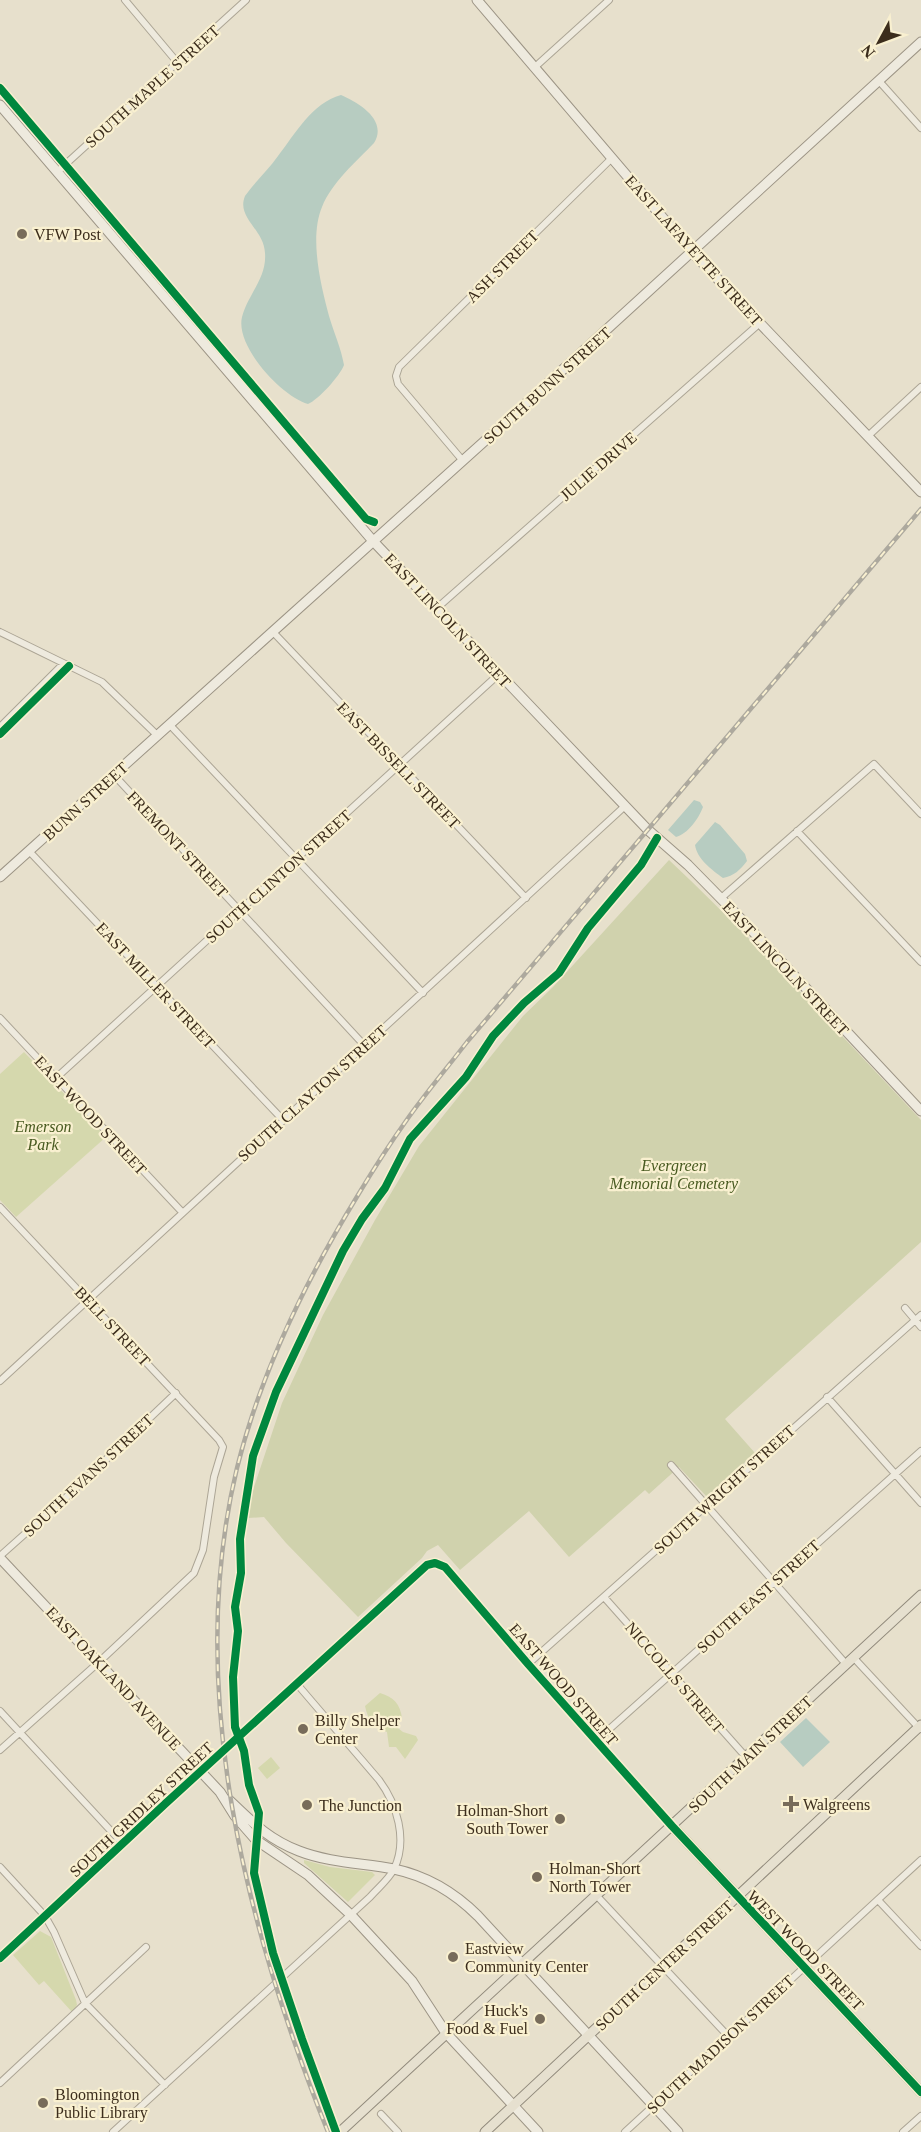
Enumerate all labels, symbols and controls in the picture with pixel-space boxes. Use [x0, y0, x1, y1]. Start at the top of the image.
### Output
north arrow [849, 12, 909, 72]
street label: SOUTH MAPLE STREET [82, 22, 223, 151]
text: N [858, 41, 878, 61]
street label: EAST LAFAYETTE STREET [622, 172, 766, 329]
place label: VFW Post [34, 226, 101, 243]
marker: VFW Post [15, 227, 29, 241]
street label: ASH STREET [463, 227, 542, 306]
street label: SOUTH BUNN STREET [480, 324, 615, 447]
street label: JULIE DRIVE [557, 429, 640, 504]
street label: EAST LINCOLN STREET [381, 550, 514, 691]
street label: EAST BISSELL STREET [334, 699, 464, 832]
street label: BUNN STREET [40, 759, 131, 844]
street label: FREMONT STREET [124, 788, 231, 901]
street label: SOUTH CLINTON STREET [202, 806, 355, 946]
street label: EAST LINCOLN STREET [719, 898, 852, 1039]
street label: EAST MILLER STREET [93, 919, 219, 1052]
street label: SOUTH CLAYTON STREET [234, 1022, 391, 1165]
street label: EAST WOOD STREET [31, 1053, 150, 1178]
park label: Emerson Park [14, 1118, 71, 1153]
park label: Evergreen Memorial Cemetery [609, 1157, 739, 1193]
street label: BELL STREET [72, 1283, 154, 1370]
street label: SOUTH EVANS STREET [20, 1411, 157, 1540]
street label: SOUTH WRIGHT STREET [650, 1422, 798, 1557]
street label: SOUTH EAST STREET [693, 1536, 824, 1656]
street label: EAST OAKLAND AVENUE [43, 1603, 185, 1753]
street label: NICCOLLS STREET [622, 1619, 727, 1736]
street label: EAST WOOD STREET [506, 1620, 621, 1749]
street label: SOUTH MAIN STREET [685, 1693, 816, 1816]
place label: Billy Shelper Center [315, 1712, 401, 1747]
marker: Billy Shelper Center [296, 1722, 310, 1736]
street label: SOUTH GRIDLEY STREET [66, 1738, 217, 1880]
place label: Walgreens [803, 1796, 870, 1814]
place label: The Junction [319, 1797, 402, 1814]
marker: Walgreens [784, 1797, 798, 1811]
marker: The Junction [300, 1798, 314, 1812]
place label: Holman-Short South Tower [456, 1802, 549, 1837]
marker: Holman-Short South Tower [553, 1812, 567, 1826]
place label: Holman-Short North Tower [549, 1860, 641, 1895]
marker: Holman-Short North Tower [530, 1870, 544, 1884]
street label: WEST WOOD STREET [744, 1887, 867, 2014]
street label: SOUTH CENTER STREET [592, 1897, 737, 2034]
place label: Eastview Community Center [465, 1940, 589, 1976]
marker: Eastview Community Center [446, 1950, 460, 1964]
street label: SOUTH MADISON STREET [643, 1972, 797, 2117]
place label: Huck's Food & Fuel [446, 2002, 529, 2037]
marker: Huck's Food & Fuel [533, 2012, 547, 2026]
place label: Bloomington Public Library [55, 2086, 148, 2122]
marker: Bloomington Public Library [36, 2096, 50, 2110]

